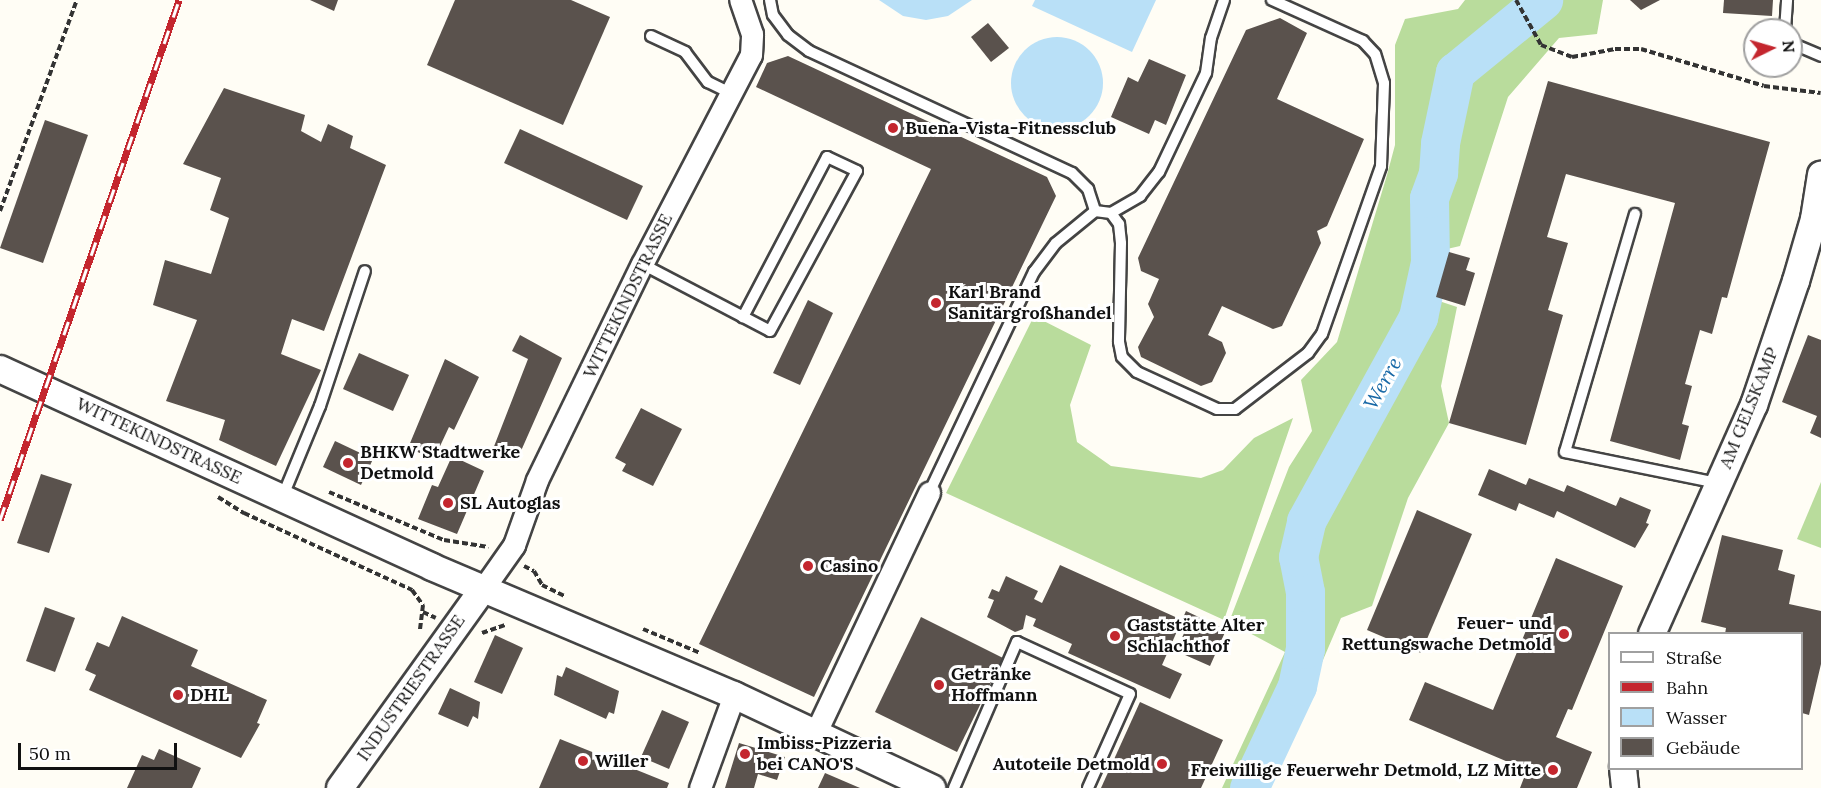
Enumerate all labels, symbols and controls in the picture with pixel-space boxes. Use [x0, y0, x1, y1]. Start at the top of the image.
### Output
north arrow [1743, 18, 1803, 78]
text: N [1778, 40, 1799, 54]
place label: Buena-Vista-Fitnessclub [905, 117, 1116, 139]
marker: Buena-Vista-Fitnessclub [886, 121, 900, 135]
street label: WITTEKINDSTRASSE [579, 210, 677, 382]
place label: Karl Brand Sanitärgroßhandel [948, 282, 1112, 324]
marker: Karl Brand Sanitärgroßhandel [929, 296, 943, 310]
street label: AM GELSKAMP [1715, 344, 1783, 472]
water label: Werre [1358, 353, 1406, 413]
street label: WITTEKINDSTRASSE [73, 393, 245, 489]
place label: BHKW Stadtwerke Detmold [360, 442, 520, 484]
marker: BHKW Stadtwerke Detmold [341, 456, 355, 470]
place label: SL Autoglas [460, 492, 560, 514]
marker: SL Autoglas [441, 496, 455, 510]
place label: Casino [820, 555, 878, 577]
marker: Casino [801, 559, 815, 573]
street label: INDUSTRIESTRASSE [352, 611, 470, 765]
place label: Feuer- und Rettungswache Detmold [1341, 613, 1552, 656]
place label: Gaststätte Alter Schlachthof [1127, 615, 1264, 658]
marker: Feuer- und Rettungswache Detmold [1557, 627, 1571, 641]
marker: Gaststätte Alter Schlachthof [1108, 629, 1122, 643]
legend [1608, 632, 1803, 770]
text: Straße [1666, 646, 1722, 669]
place label: Getränke Hoffmann [951, 664, 1037, 706]
text: Bahn [1666, 676, 1708, 699]
marker: Getränke Hoffmann [932, 678, 946, 692]
place label: DHL [190, 684, 229, 706]
marker: DHL [171, 688, 185, 702]
text: Wasser [1666, 706, 1727, 729]
scale bar [21, 731, 180, 769]
place label: Imbiss-Pizzeria bei CANO'S [757, 733, 892, 776]
text: Gebäude [1666, 736, 1740, 759]
text: 50 m [29, 742, 71, 765]
marker: Imbiss-Pizzeria bei CANO'S [738, 747, 752, 761]
place label: Willer [595, 750, 648, 772]
place label: Autoteile Detmold [993, 753, 1150, 775]
marker: Willer [576, 754, 590, 768]
marker: Autoteile Detmold [1155, 757, 1169, 771]
place label: Freiwillige Feuerwehr Detmold, LZ Mitte [1190, 759, 1541, 781]
marker: Freiwillige Feuerwehr Detmold, LZ Mitte [1546, 763, 1560, 777]

